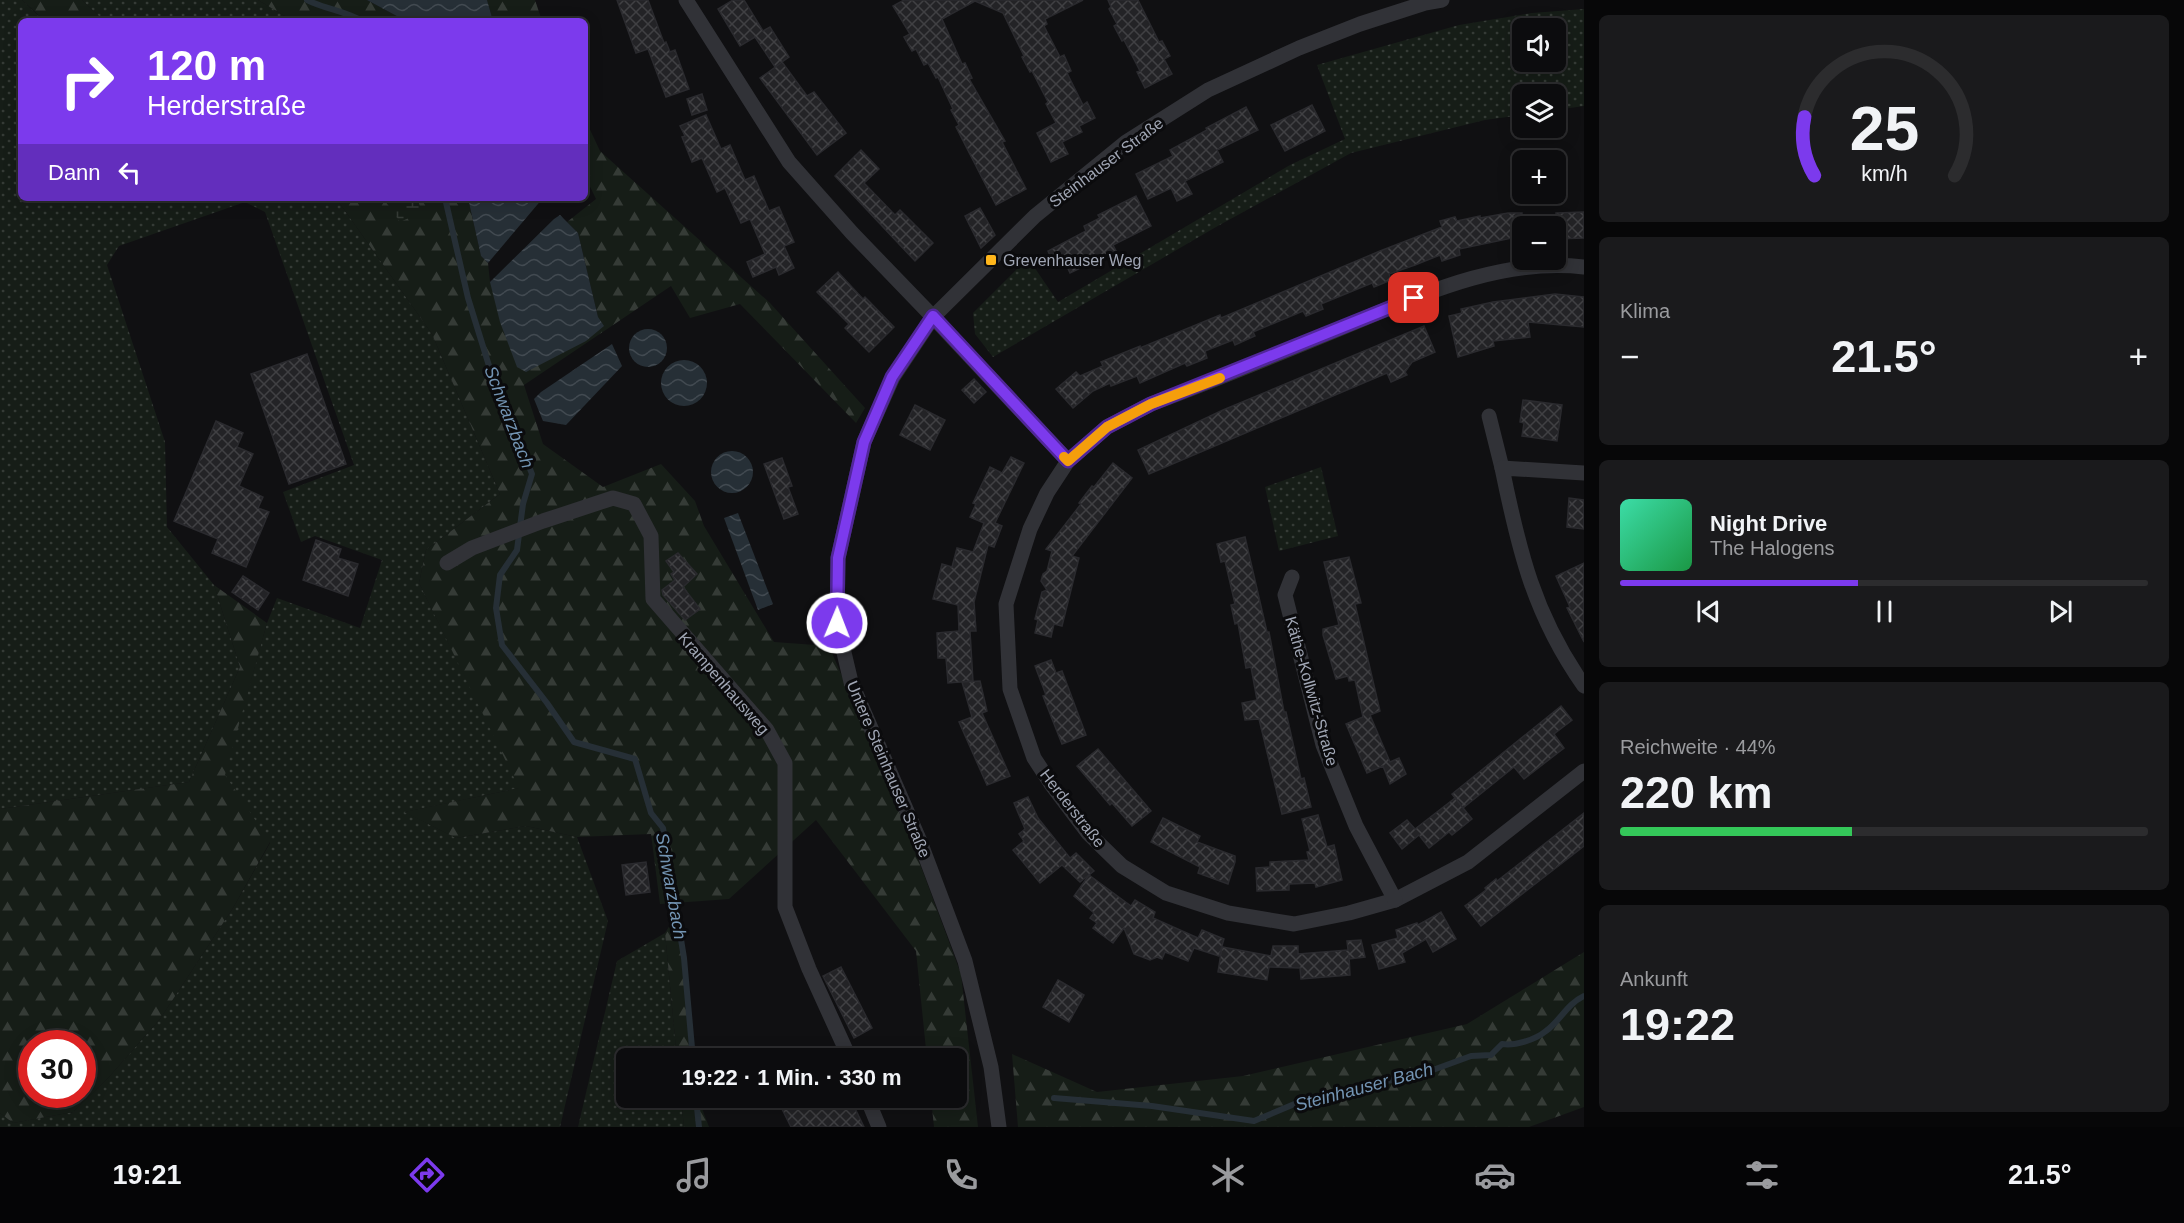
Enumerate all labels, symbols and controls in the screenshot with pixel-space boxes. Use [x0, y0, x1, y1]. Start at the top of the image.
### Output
map controls [1512, 18, 1566, 270]
button: sound [1512, 18, 1566, 72]
icon: right [48, 42, 126, 120]
text: 120 m [147, 42, 266, 89]
button: layers [1512, 84, 1566, 138]
text: Herderstraße [147, 91, 306, 121]
text: 25 [1849, 94, 1919, 163]
street label: Steinhauser Straße [1046, 114, 1167, 211]
button: + [1512, 150, 1566, 204]
icon: left [113, 156, 146, 189]
text: Dann [48, 160, 101, 185]
text: km/h [1861, 162, 1907, 186]
button: − [1512, 216, 1566, 270]
place label: Grevenhauser Weg [1003, 252, 1141, 269]
marker: Grevenhauser Weg [984, 253, 998, 267]
pin [1388, 272, 1439, 323]
icon: arrive [1397, 281, 1430, 314]
text: Klima [1620, 300, 1670, 322]
text: 21.5° [1831, 331, 1937, 382]
text: − [1620, 338, 1639, 375]
text: + [2129, 338, 2148, 375]
water label: Schwarzbach [480, 363, 538, 471]
text: Night Drive [1710, 511, 1827, 536]
text: The Halogens [1710, 537, 1835, 559]
position arrow [805, 591, 869, 655]
icon: previous [1692, 595, 1725, 628]
icon: pause [1868, 595, 1901, 628]
icon: next [2044, 595, 2077, 628]
street label: Käthe-Kollwitz-Straße [1282, 614, 1341, 768]
street label: Krampenhausweg [675, 629, 772, 738]
street label: Untere Steinhauser Straße [844, 678, 934, 860]
text: Reichweite · 44% [1620, 736, 1776, 758]
street label: Herderstraße [1037, 766, 1108, 851]
text: 220 km [1620, 767, 1773, 818]
water label: Schwarzbach [652, 831, 690, 941]
text: Ankunft [1620, 968, 1688, 990]
text: 19:22 [1620, 999, 1735, 1050]
speed limit sign: 30 [18, 1030, 96, 1108]
water label: Steinhauser Bach [1293, 1059, 1435, 1115]
text: 19:22 · 1 Min. · 330 m [681, 1065, 902, 1090]
icon: directions [406, 1154, 448, 1196]
icon: music [673, 1154, 715, 1196]
icon: phone [940, 1154, 982, 1196]
icon: climate [1207, 1154, 1249, 1196]
icon: car [1474, 1154, 1516, 1196]
icon: filters [1741, 1154, 1783, 1196]
text: 19:21 [112, 1160, 182, 1190]
text: 21.5° [2008, 1160, 2071, 1190]

